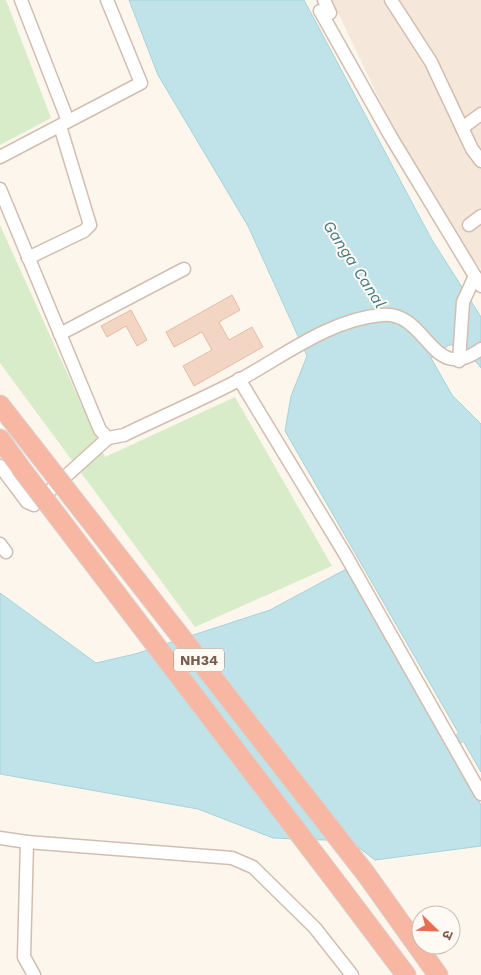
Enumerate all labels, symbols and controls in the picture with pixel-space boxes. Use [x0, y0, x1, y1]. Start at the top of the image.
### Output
water label: Ganga Canal [319, 217, 390, 312]
road number: NH34 [174, 648, 224, 672]
north arrow [411, 905, 461, 955]
text: उ [439, 928, 457, 943]

